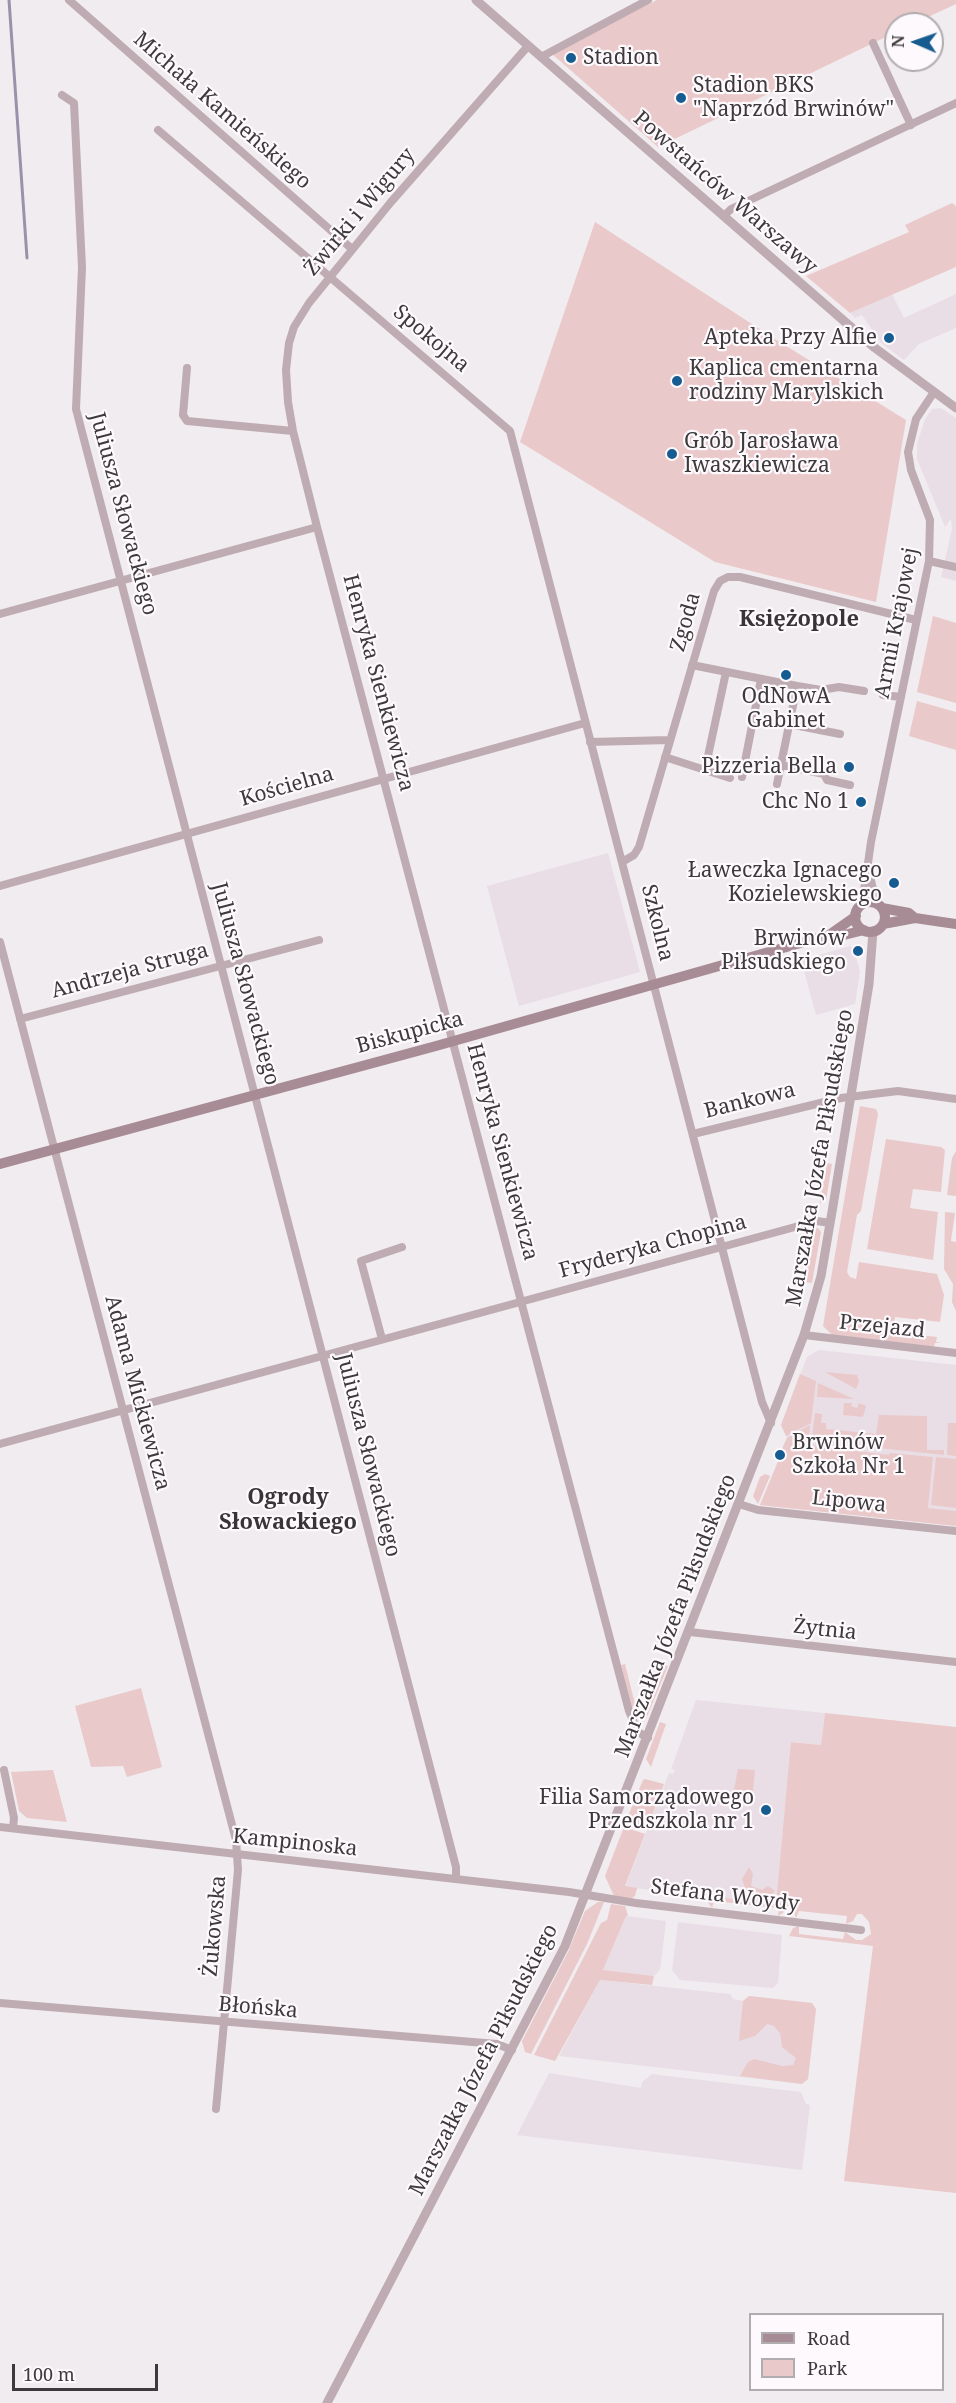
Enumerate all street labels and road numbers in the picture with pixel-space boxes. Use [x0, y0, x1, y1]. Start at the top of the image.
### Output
street label: Michała Kamieńskiego [128, 27, 316, 195]
street label: Powstańców Warszawy [628, 106, 822, 280]
street label: Żwirki i Wigury [299, 143, 421, 281]
street label: Spokojna [388, 300, 474, 378]
street label: Juliusza Słowackiego [84, 410, 162, 618]
street label: Armii Krajowej [870, 545, 924, 701]
street label: Henryka Sienkiewicza [337, 572, 419, 794]
street label: Zgoda [666, 589, 706, 655]
street label: Kościelna [237, 762, 337, 812]
street label: Juliusza Słowackiego [206, 880, 284, 1088]
street label: Szkolna [635, 882, 679, 964]
street label: Andrzeja Struga [49, 938, 211, 1004]
street label: Biskupicka [354, 1007, 466, 1059]
street label: Marszałka Józefa Piłsudskiego [781, 1007, 859, 1309]
street label: Henryka Sienkiewicza [461, 1041, 543, 1263]
street label: Bankowa [702, 1078, 798, 1124]
street label: Fryderyka Chopina [557, 1210, 749, 1284]
street label: Adama Mickiewicza [99, 1293, 175, 1493]
street label: Przejazd [838, 1310, 926, 1344]
street label: Juliusza Słowackiego [330, 1350, 406, 1560]
street label: Marszałka Józefa Piłsudskiego [610, 1471, 742, 1761]
street label: Lipowa [811, 1486, 887, 1518]
street label: Żytnia [792, 1614, 858, 1646]
street label: Kampinoska [231, 1824, 359, 1862]
street label: Żukowska [198, 1874, 232, 1978]
street label: Stefana Woydy [649, 1874, 801, 1918]
street label: Marszałka Józefa Piłsudskiego [404, 1920, 564, 2200]
street label: Błońska [217, 1992, 299, 2024]

